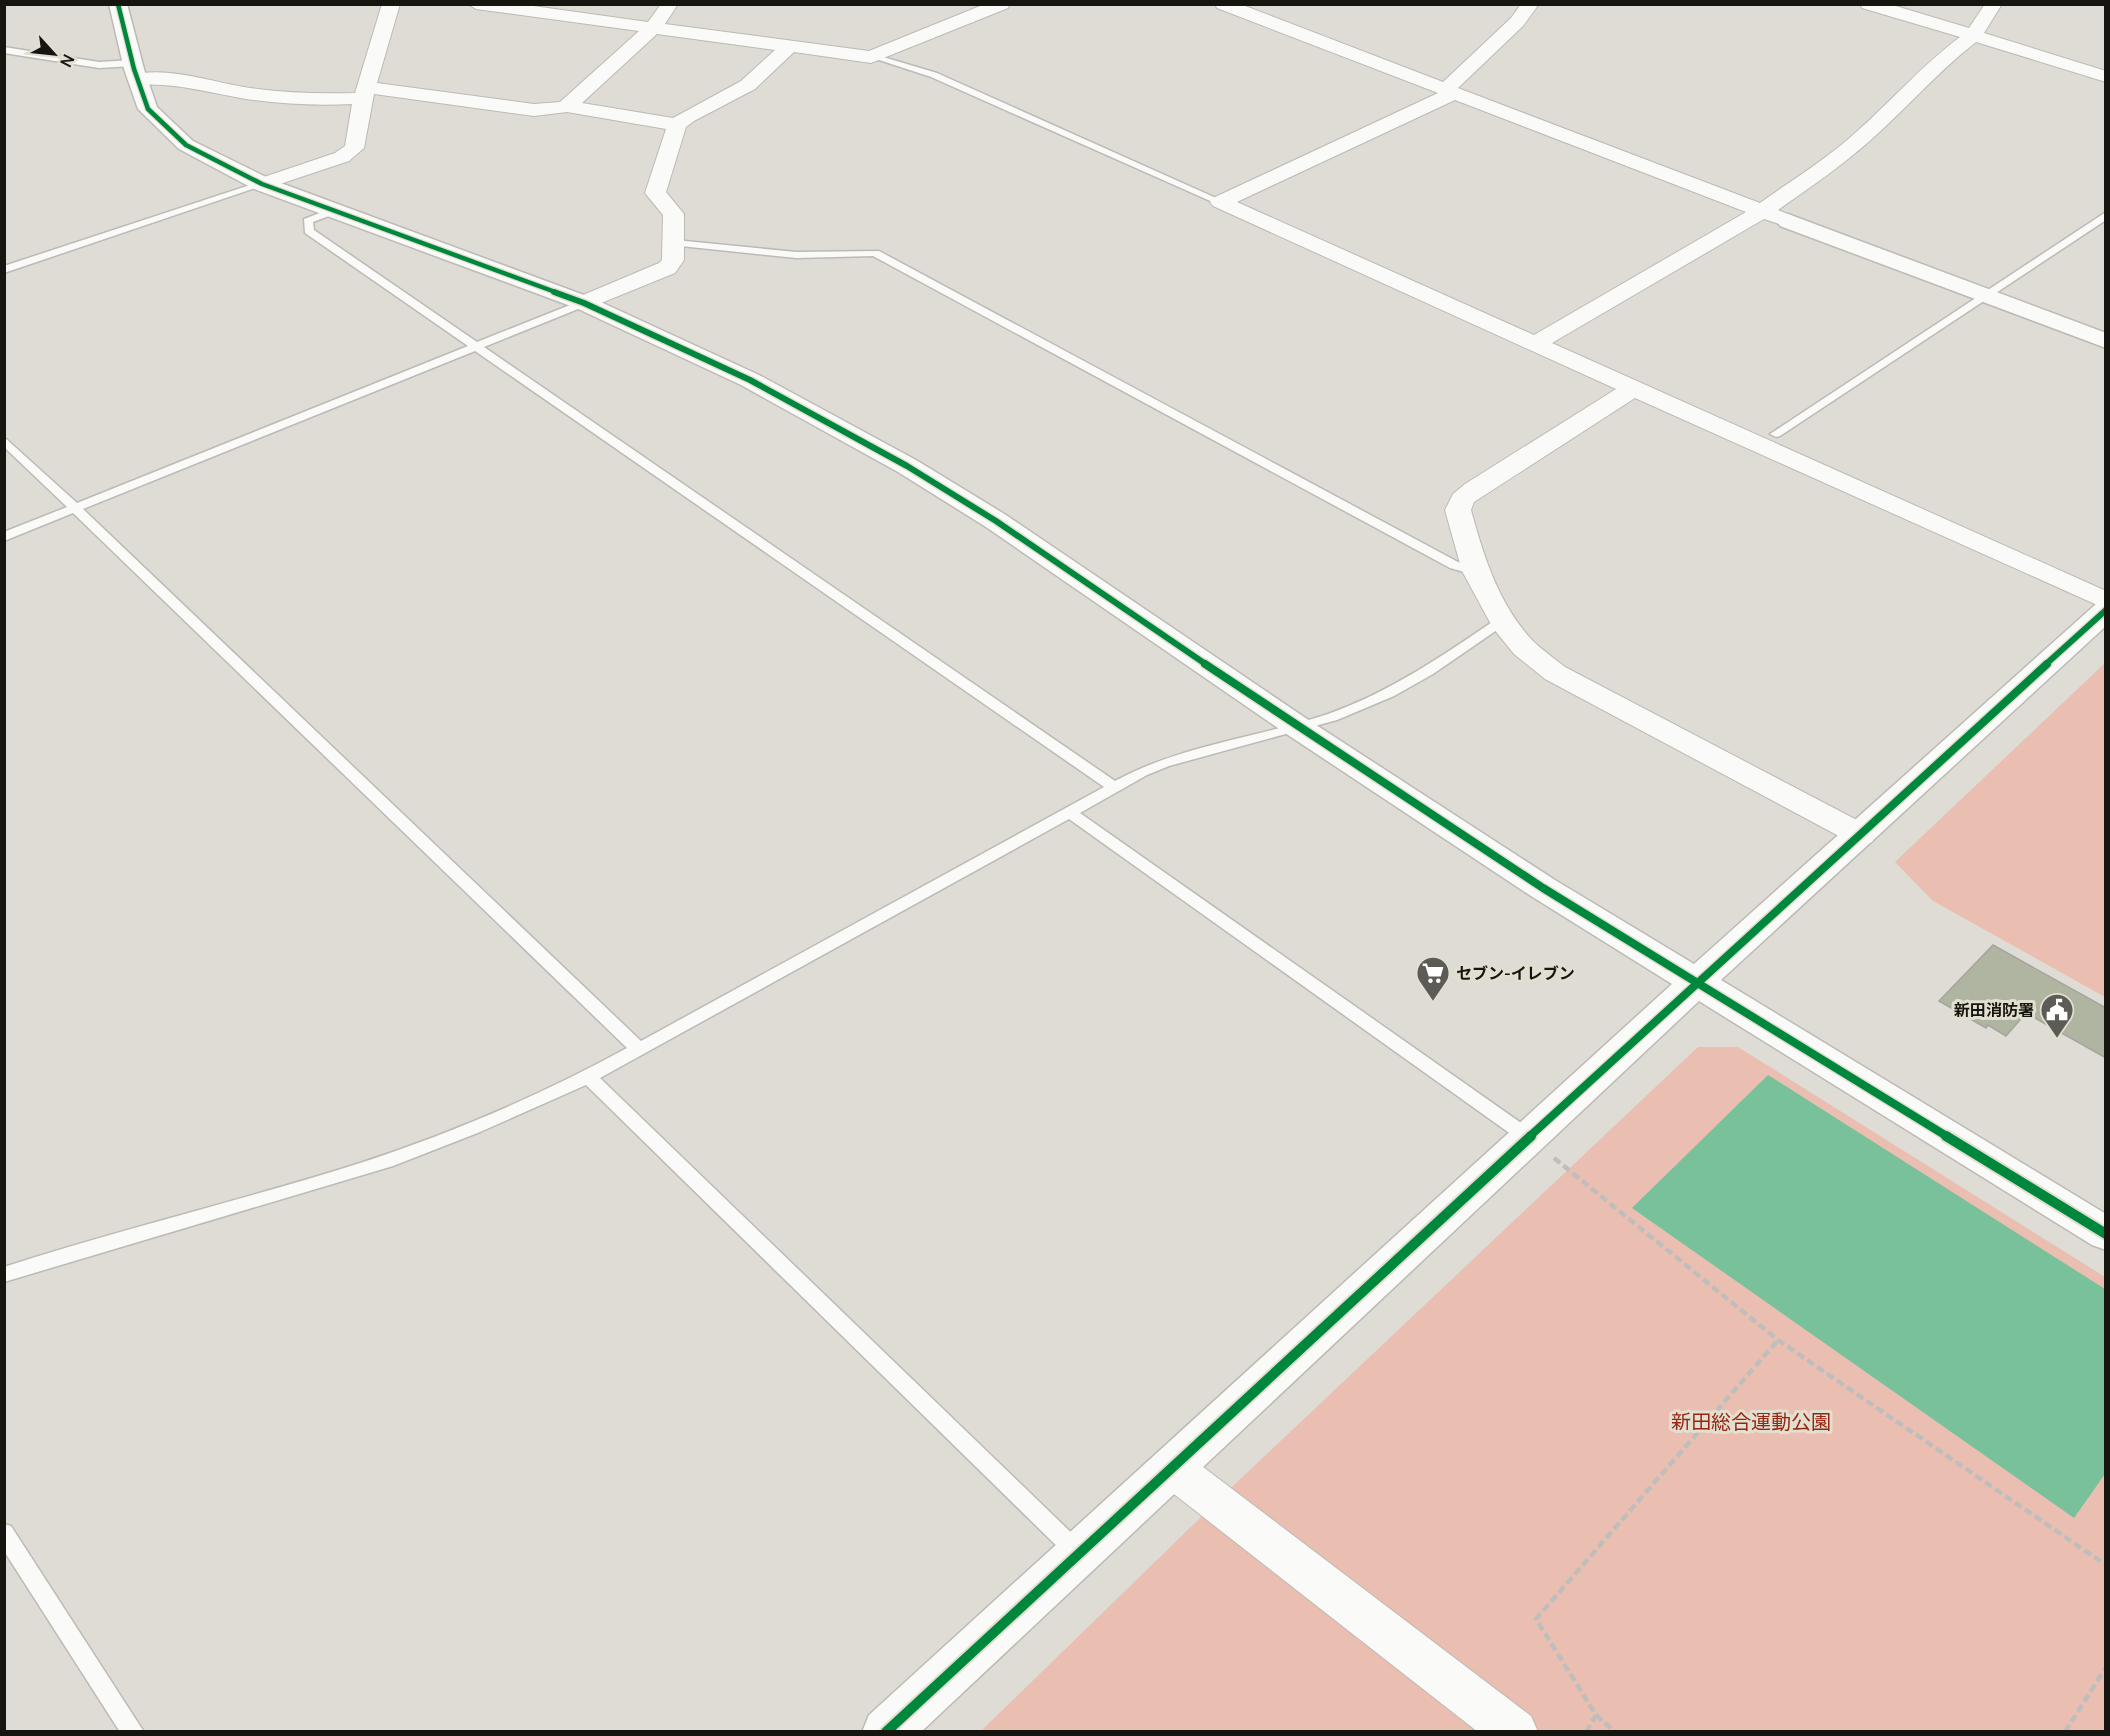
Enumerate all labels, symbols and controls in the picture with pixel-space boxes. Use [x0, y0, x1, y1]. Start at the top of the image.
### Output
north arrow [24, 24, 84, 84]
text: N [55, 51, 80, 71]
supermarket icon: セブン-イレブン [1415, 955, 1451, 1002]
place label: セブン-イレブン [1456, 962, 1575, 984]
public building icon: 新田消防署 [2039, 992, 2075, 1039]
place label: 新田消防署 [1954, 999, 2034, 1021]
park label: 新田総合運動公園 [1671, 1408, 1831, 1435]

